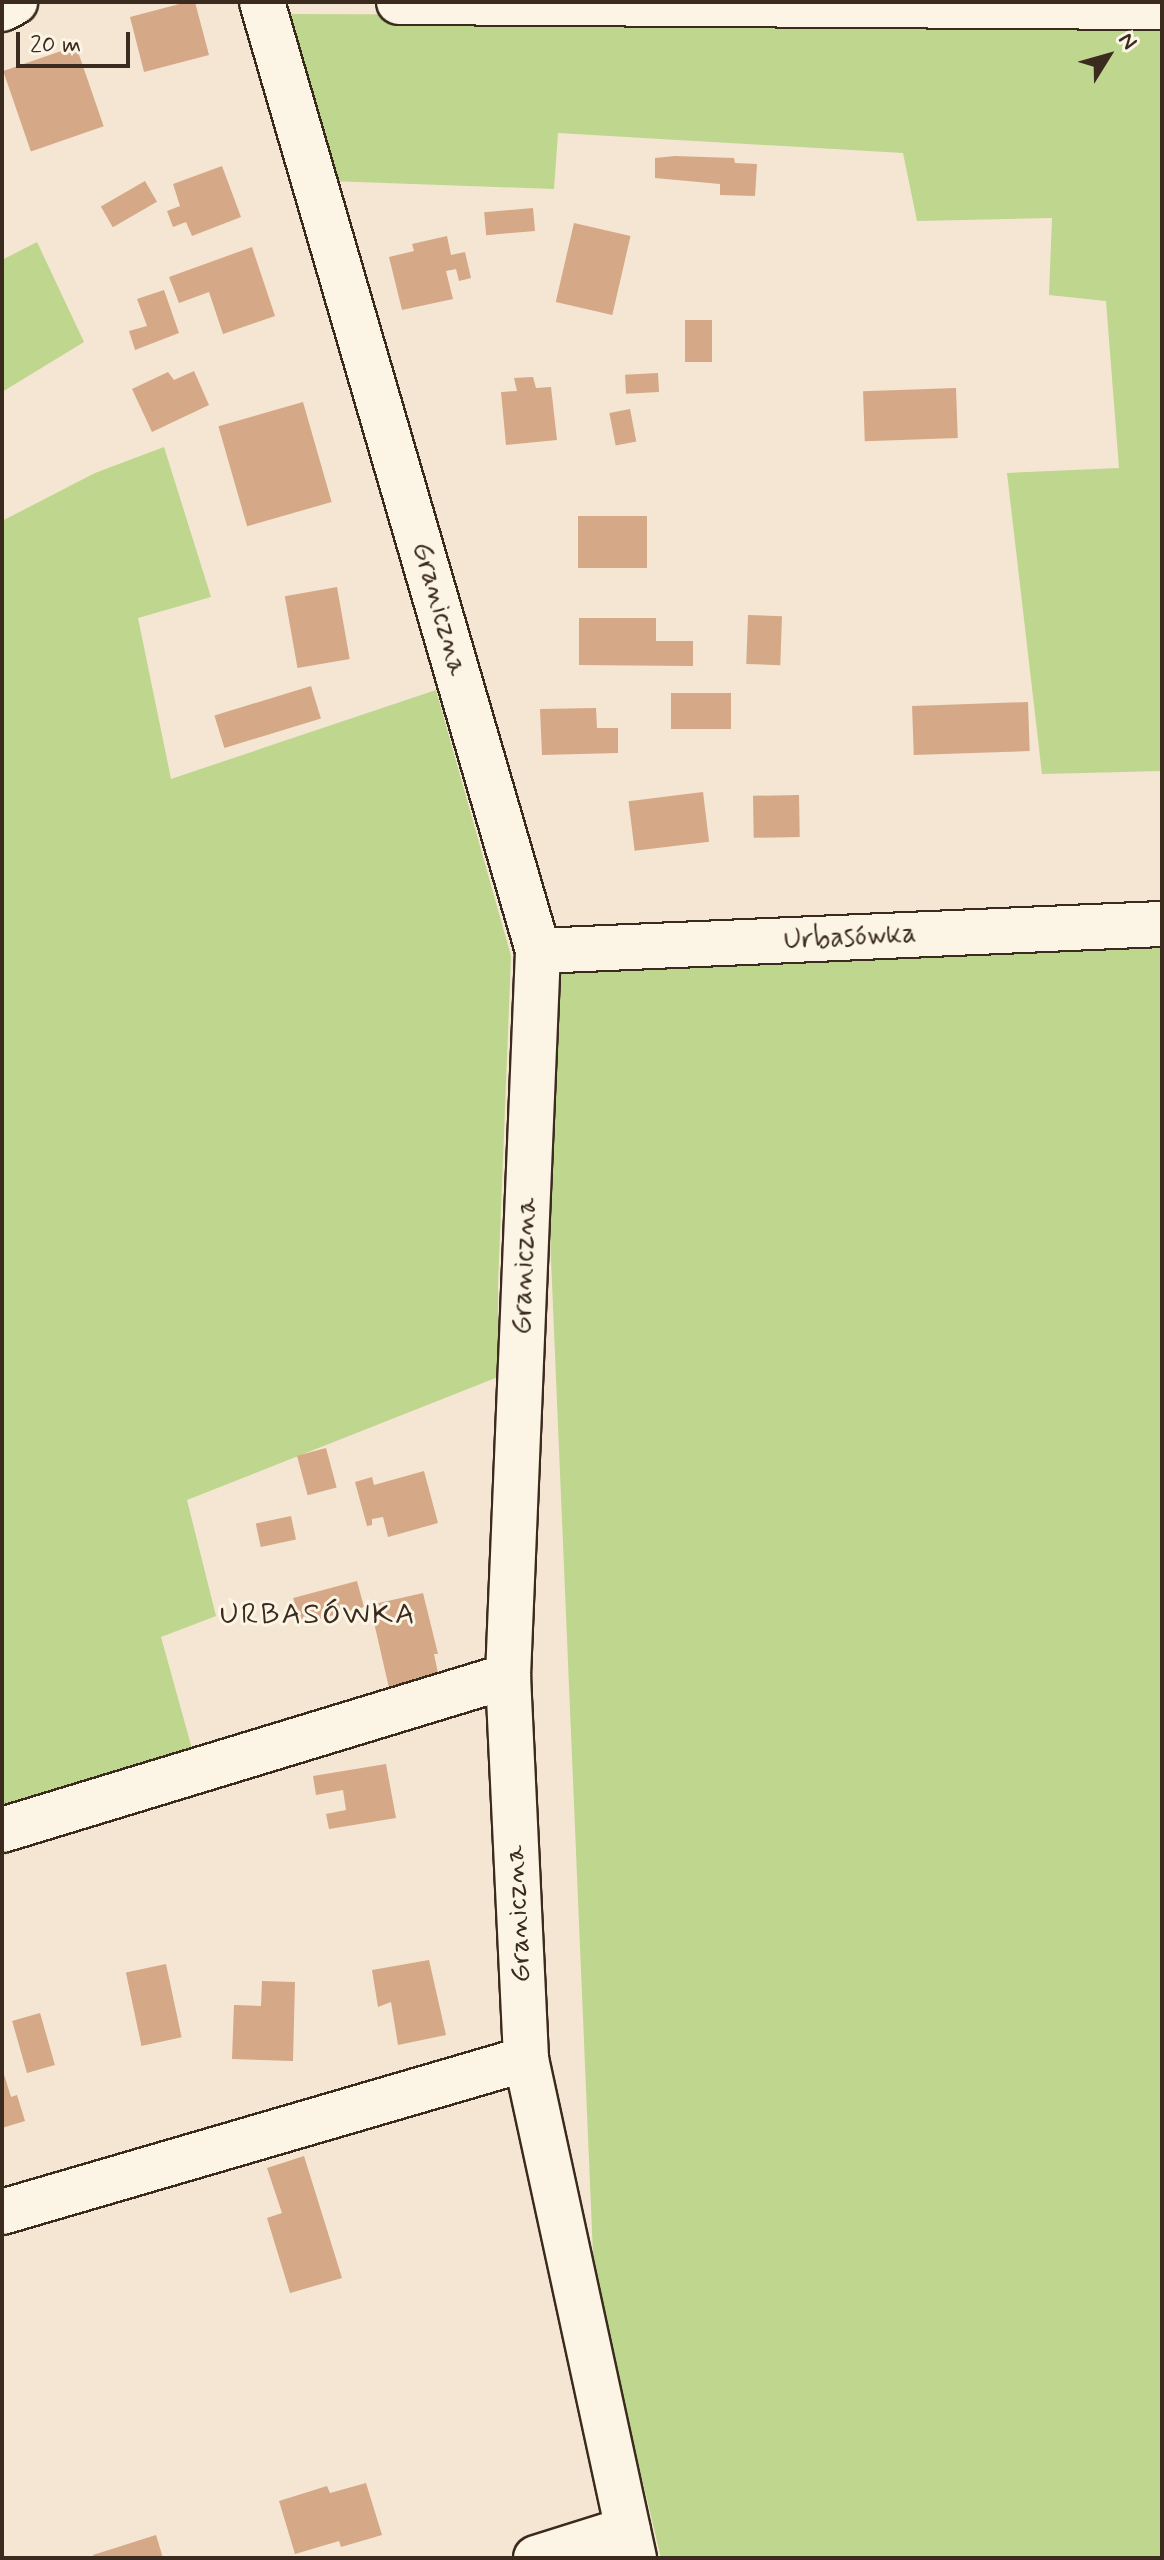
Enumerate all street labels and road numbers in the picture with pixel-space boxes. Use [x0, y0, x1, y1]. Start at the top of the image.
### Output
street label: Graniczna [404, 538, 474, 680]
street label: Urbasówka [783, 918, 917, 958]
street label: Graniczna [506, 1197, 544, 1335]
street label: Graniczna [499, 1845, 539, 1983]

